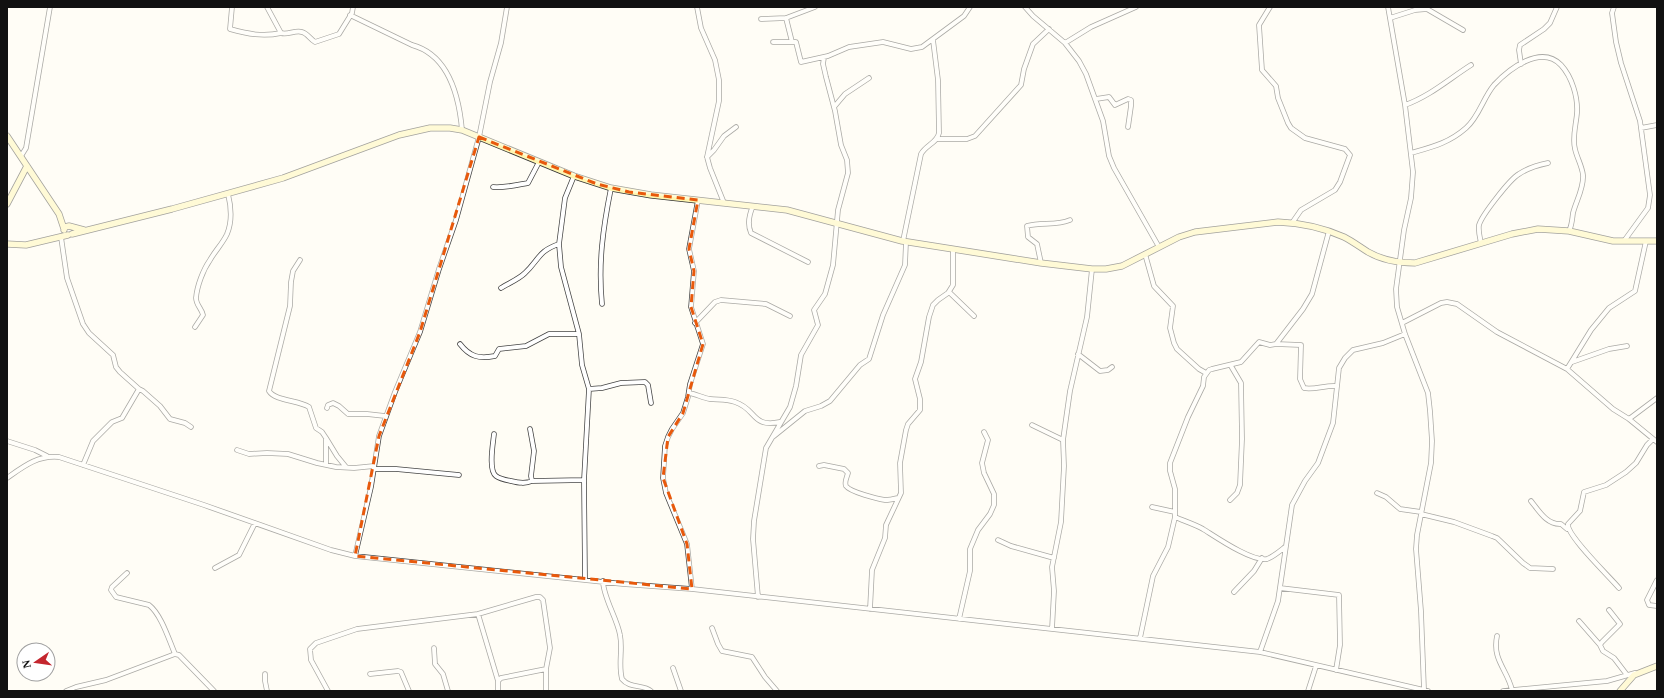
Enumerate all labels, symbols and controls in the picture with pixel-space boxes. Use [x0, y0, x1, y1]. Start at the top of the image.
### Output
north arrow [16, 642, 56, 682]
text: N [20, 659, 33, 669]

